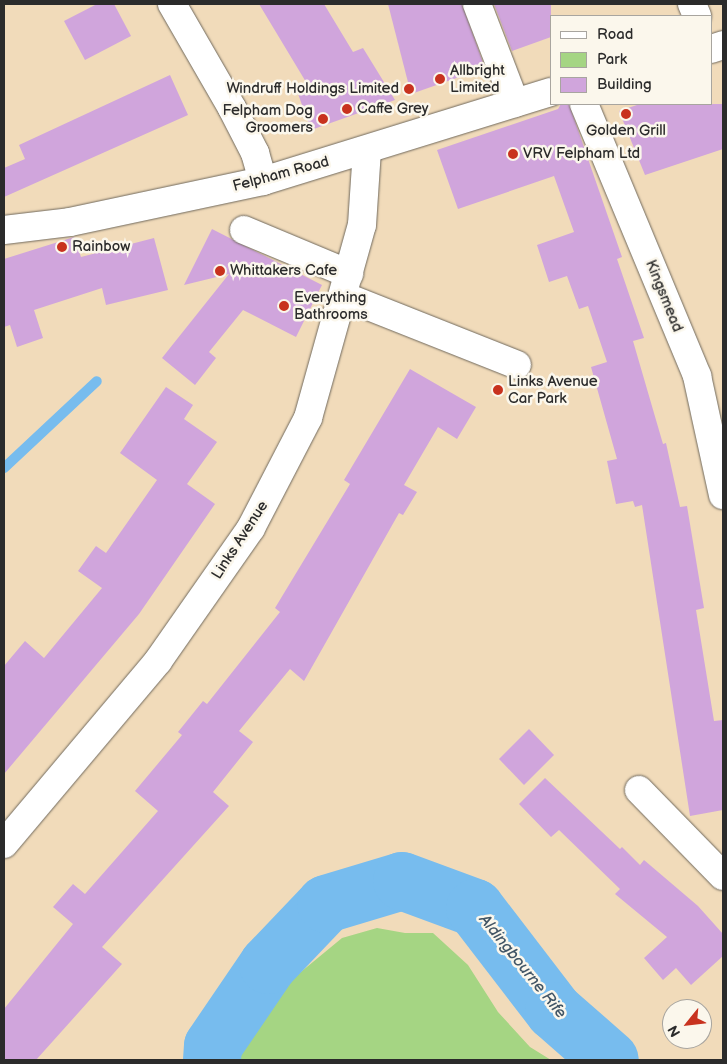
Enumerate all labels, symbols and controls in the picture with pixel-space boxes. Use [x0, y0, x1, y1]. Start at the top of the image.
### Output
legend [550, 15, 712, 105]
text: Road [597, 25, 633, 44]
text: Park [597, 50, 627, 69]
place label: Allbright Limited [450, 61, 505, 96]
marker: Allbright Limited [434, 73, 446, 85]
text: Building [597, 75, 652, 94]
place label: Windruff Holdings Limited [226, 80, 399, 98]
marker: Windruff Holdings Limited [403, 83, 415, 95]
place label: Caffe Grey [357, 100, 429, 118]
place label: Felpham Dog Groomers [222, 101, 313, 136]
marker: Caffe Grey [341, 103, 353, 115]
marker: Golden Grill [620, 108, 632, 120]
marker: Felpham Dog Groomers [317, 113, 329, 125]
place label: Golden Grill [586, 122, 666, 140]
place label: VRV Felpham Ltd [523, 145, 640, 163]
marker: VRV Felpham Ltd [507, 148, 519, 160]
street label: Felpham Road [231, 153, 331, 195]
place label: Rainbow [72, 238, 130, 256]
marker: Rainbow [56, 241, 68, 253]
street label: Kingsmead [641, 257, 687, 335]
place label: Whittakers Cafe [230, 262, 337, 280]
marker: Whittakers Cafe [214, 265, 226, 277]
place label: Everything Bathrooms [294, 288, 368, 323]
marker: Everything Bathrooms [278, 300, 290, 312]
place label: Links Avenue Car Park [508, 372, 598, 407]
marker: Links Avenue Car Park [492, 384, 504, 396]
street label: Links Avenue [208, 497, 272, 583]
water label: Aldingbourne Rife [474, 911, 570, 1023]
north arrow [662, 999, 712, 1049]
text: N [664, 1022, 684, 1040]

